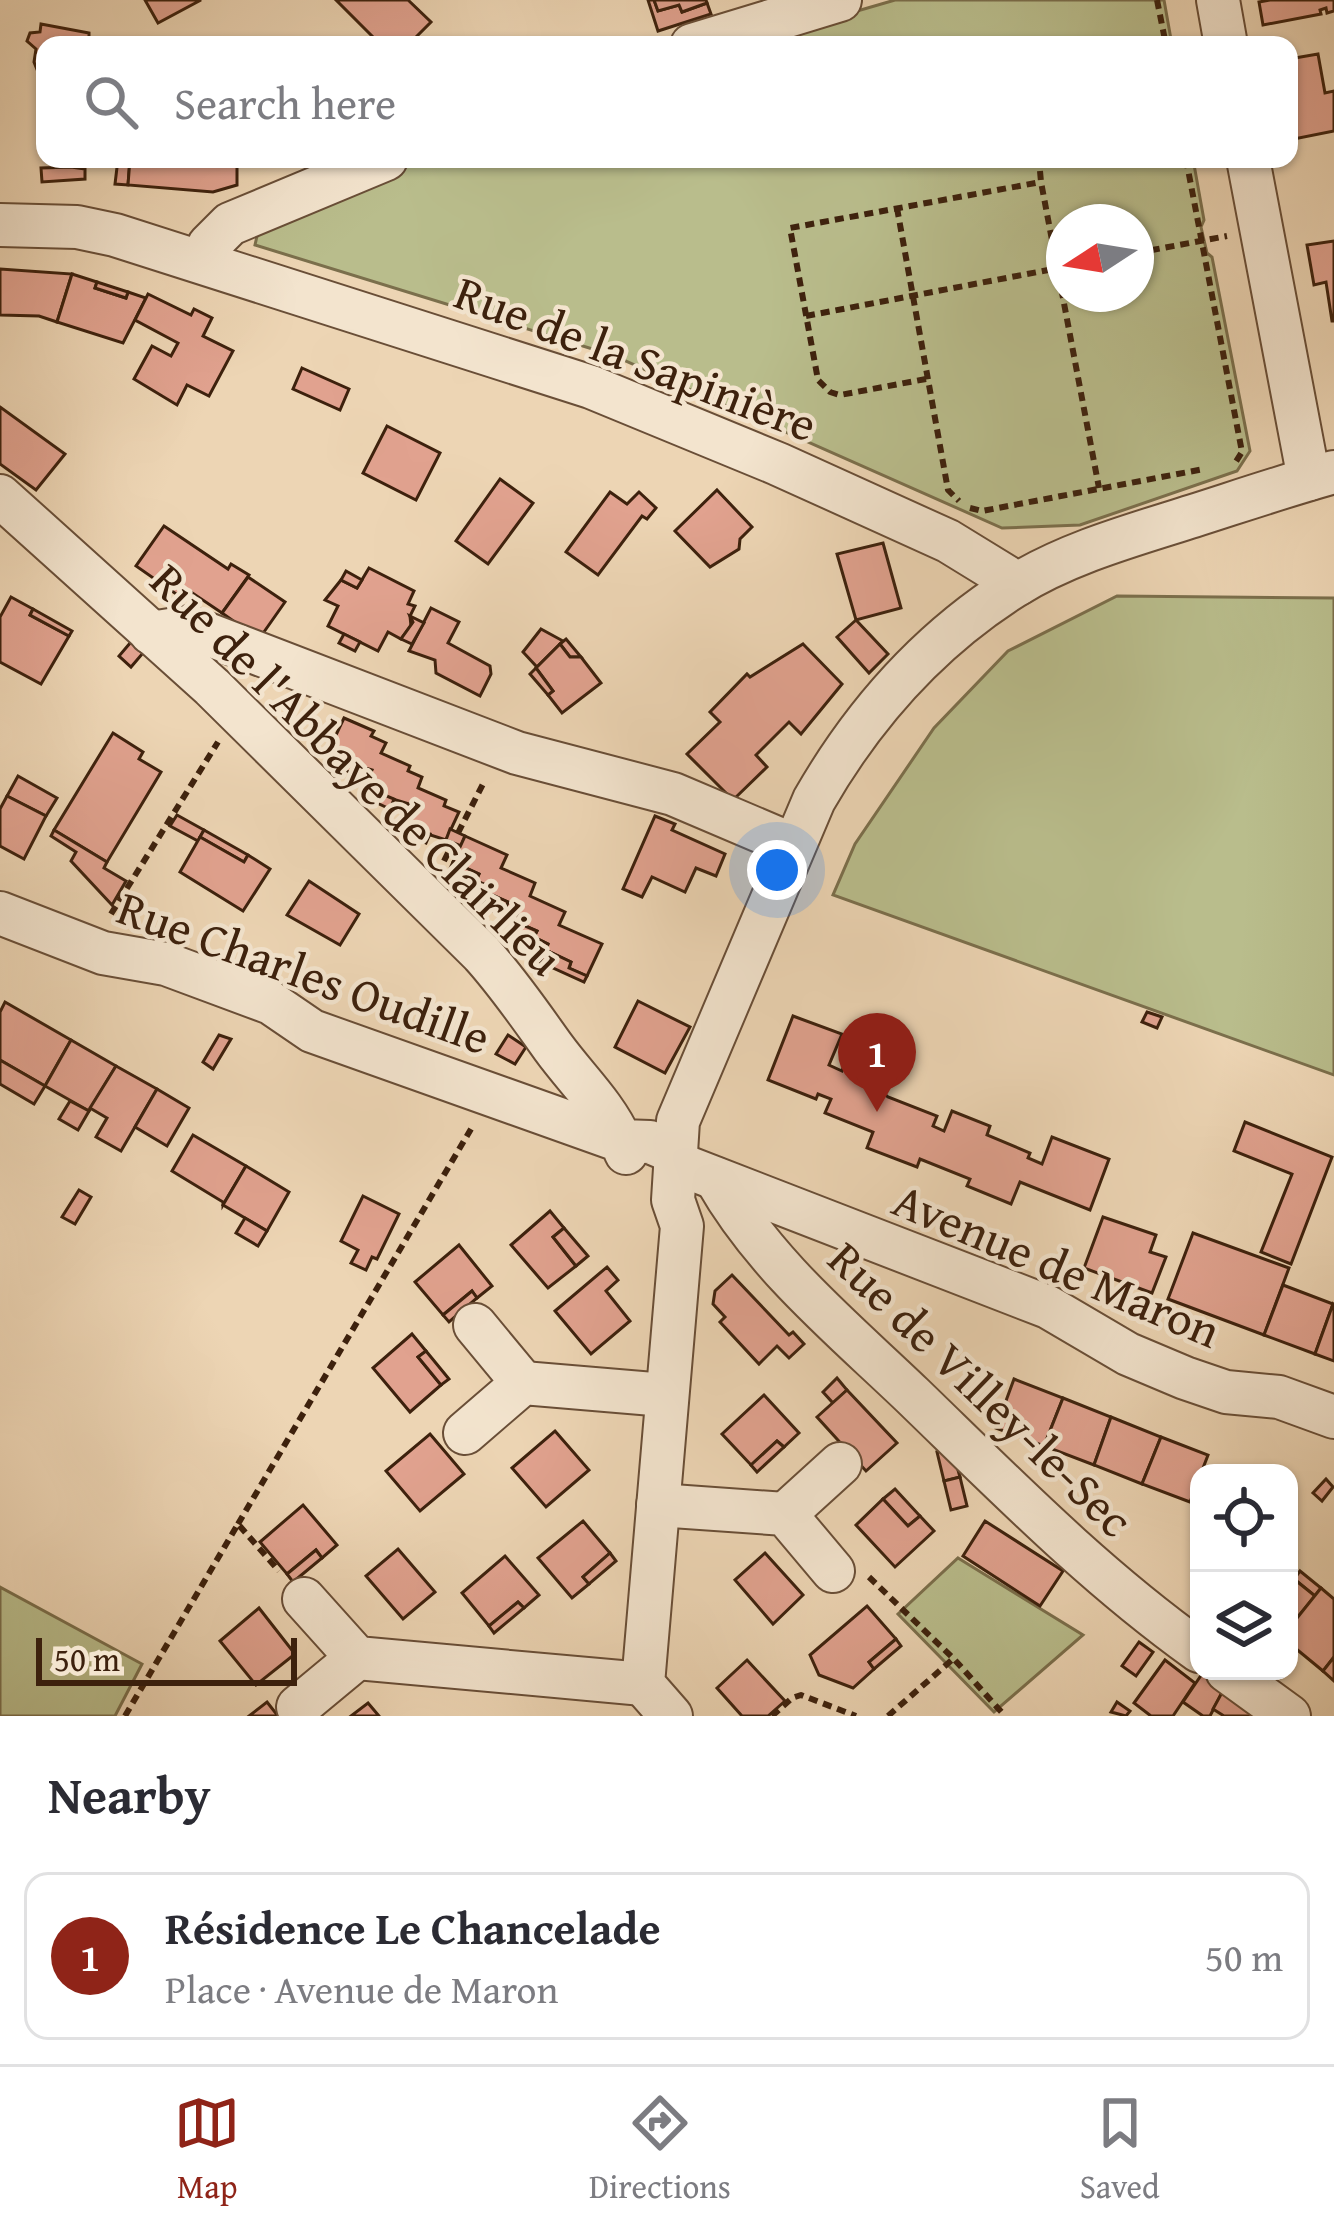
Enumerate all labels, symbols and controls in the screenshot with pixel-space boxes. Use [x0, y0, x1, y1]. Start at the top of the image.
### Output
search box [36, 36, 1298, 168]
icon: search [78, 69, 144, 135]
text: Search here [174, 70, 396, 135]
north arrow [1046, 204, 1154, 312]
street label: Rue de la Sapinière [445, 256, 827, 459]
street label: Rue de l'Abbaye de Clairlieu [135, 546, 580, 991]
your location [747, 840, 807, 900]
street label: Rue Charles Oudille [108, 871, 500, 1072]
pin: 1 [838, 1013, 916, 1112]
street label: Avenue de Maron [883, 1164, 1232, 1365]
street label: Rue de Villey-le-Sec [813, 1224, 1150, 1553]
map controls [1190, 1464, 1298, 1680]
button: locate [1190, 1464, 1298, 1572]
button: layers [1190, 1572, 1298, 1680]
scale bar [36, 1632, 297, 1685]
text: 50 m [54, 1635, 120, 1683]
text: Nearby [48, 1757, 211, 1832]
text: Résidence Le Chancelade [165, 1895, 660, 1960]
text: 1 [80, 1928, 100, 1985]
text: 50 m [1205, 1928, 1283, 1985]
text: Place · Avenue de Maron [165, 1960, 558, 2017]
tab: Map [174, 2090, 240, 2210]
tab: Directions [589, 2090, 731, 2210]
tab: Saved [1080, 2090, 1160, 2210]

